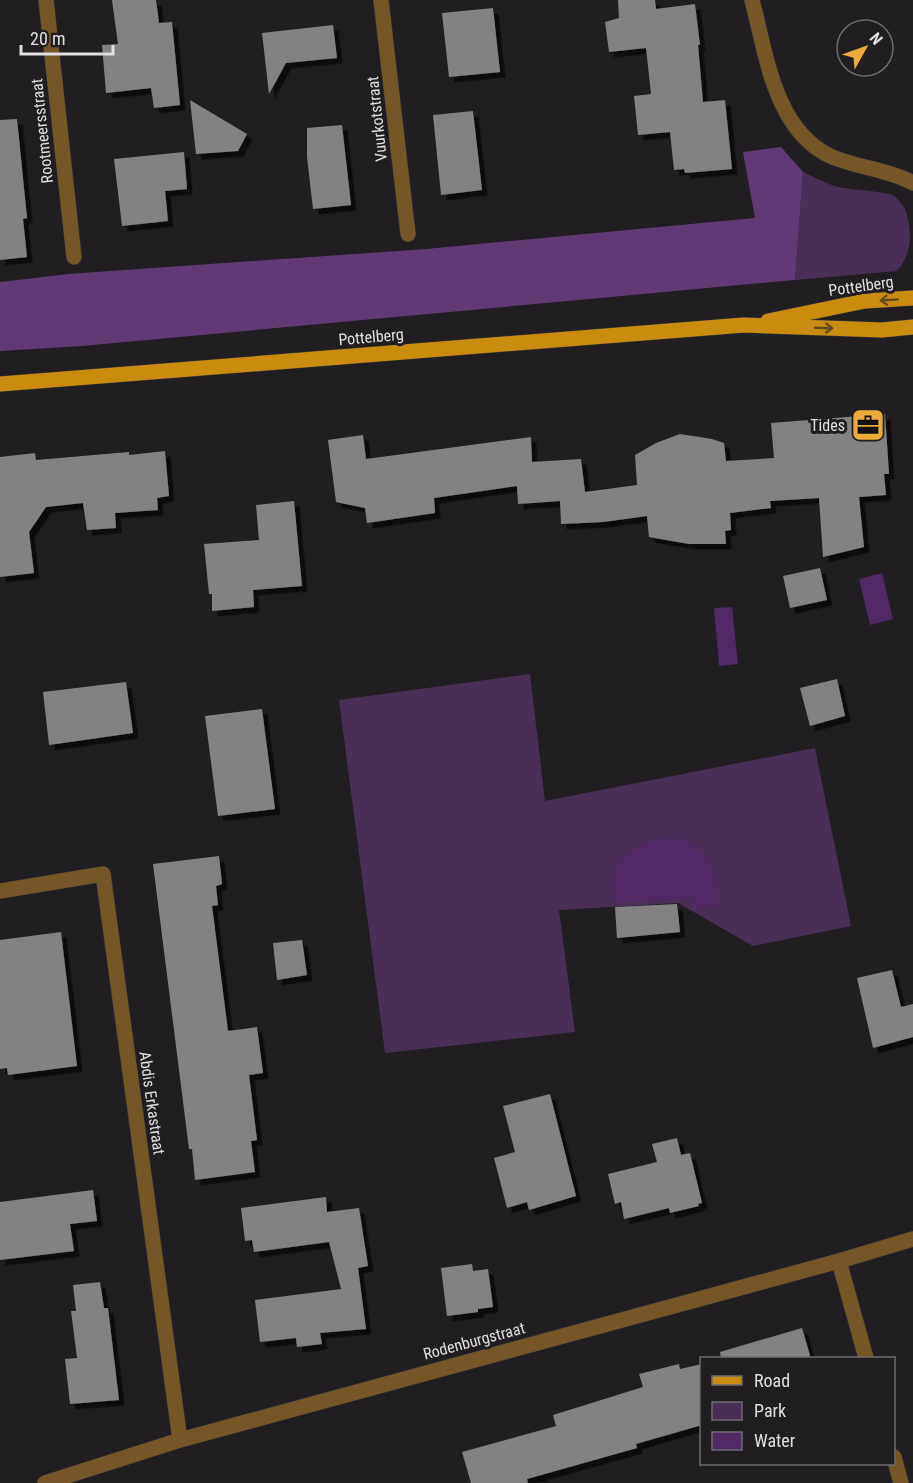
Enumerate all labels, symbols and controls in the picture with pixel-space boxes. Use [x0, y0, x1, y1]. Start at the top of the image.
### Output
scale bar [21, 18, 112, 56]
north arrow [835, 18, 895, 78]
text: 20 m [30, 28, 65, 49]
text: N [866, 29, 887, 49]
street label: Vuurkotstraat [363, 75, 391, 163]
street label: Rootmeersstraat [27, 77, 57, 184]
street label: Pottelberg [827, 272, 895, 300]
one-way arrow [879, 294, 899, 305]
one-way arrow [813, 323, 833, 334]
street label: Pottelberg [338, 325, 404, 349]
office icon: Tides [850, 407, 886, 443]
place label: Tides [810, 416, 845, 435]
street label: Abdis Erkastraat [135, 1050, 169, 1156]
street label: Rodenburgstraat [421, 1318, 527, 1364]
legend [700, 1357, 895, 1465]
text: Road [754, 1370, 790, 1391]
text: Park [754, 1400, 786, 1421]
text: Water [754, 1430, 796, 1451]

